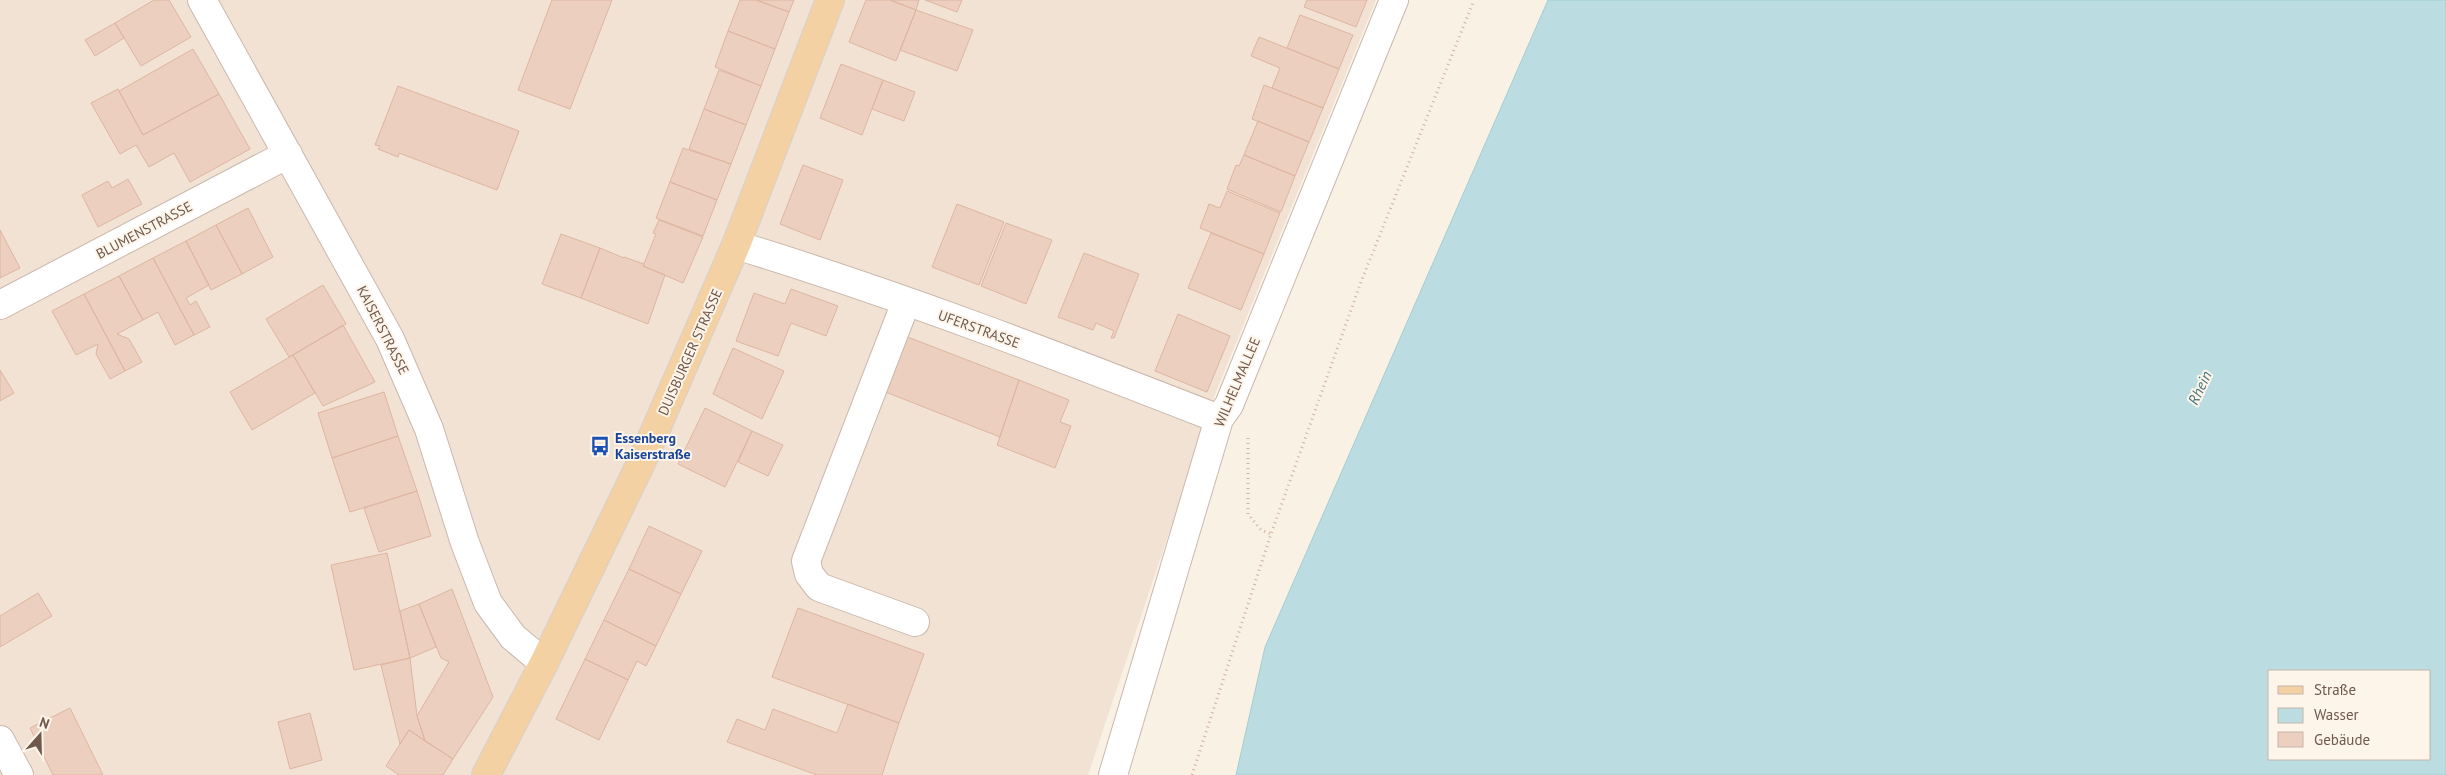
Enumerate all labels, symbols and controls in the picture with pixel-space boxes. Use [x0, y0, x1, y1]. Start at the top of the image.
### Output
street label: BLUMENSTRASSE [93, 197, 195, 263]
street label: KAISERSTRASSE [353, 283, 413, 377]
street label: DUISBURGER STRASSE [654, 286, 726, 418]
street label: UFERSTRASSE [936, 306, 1022, 352]
street label: WILHELMALLEE [1210, 334, 1264, 430]
water label: Rhein [2184, 368, 2216, 408]
place label: Essenberg Kaiserstraße [615, 429, 691, 463]
bus stop icon: Essenberg Kaiserstraße [589, 435, 611, 457]
legend [2268, 670, 2431, 760]
text: Straße [2314, 680, 2356, 699]
text: Wasser [2314, 705, 2359, 724]
north arrow [15, 710, 65, 760]
text: N [37, 713, 52, 733]
text: Gebäude [2314, 730, 2370, 749]

